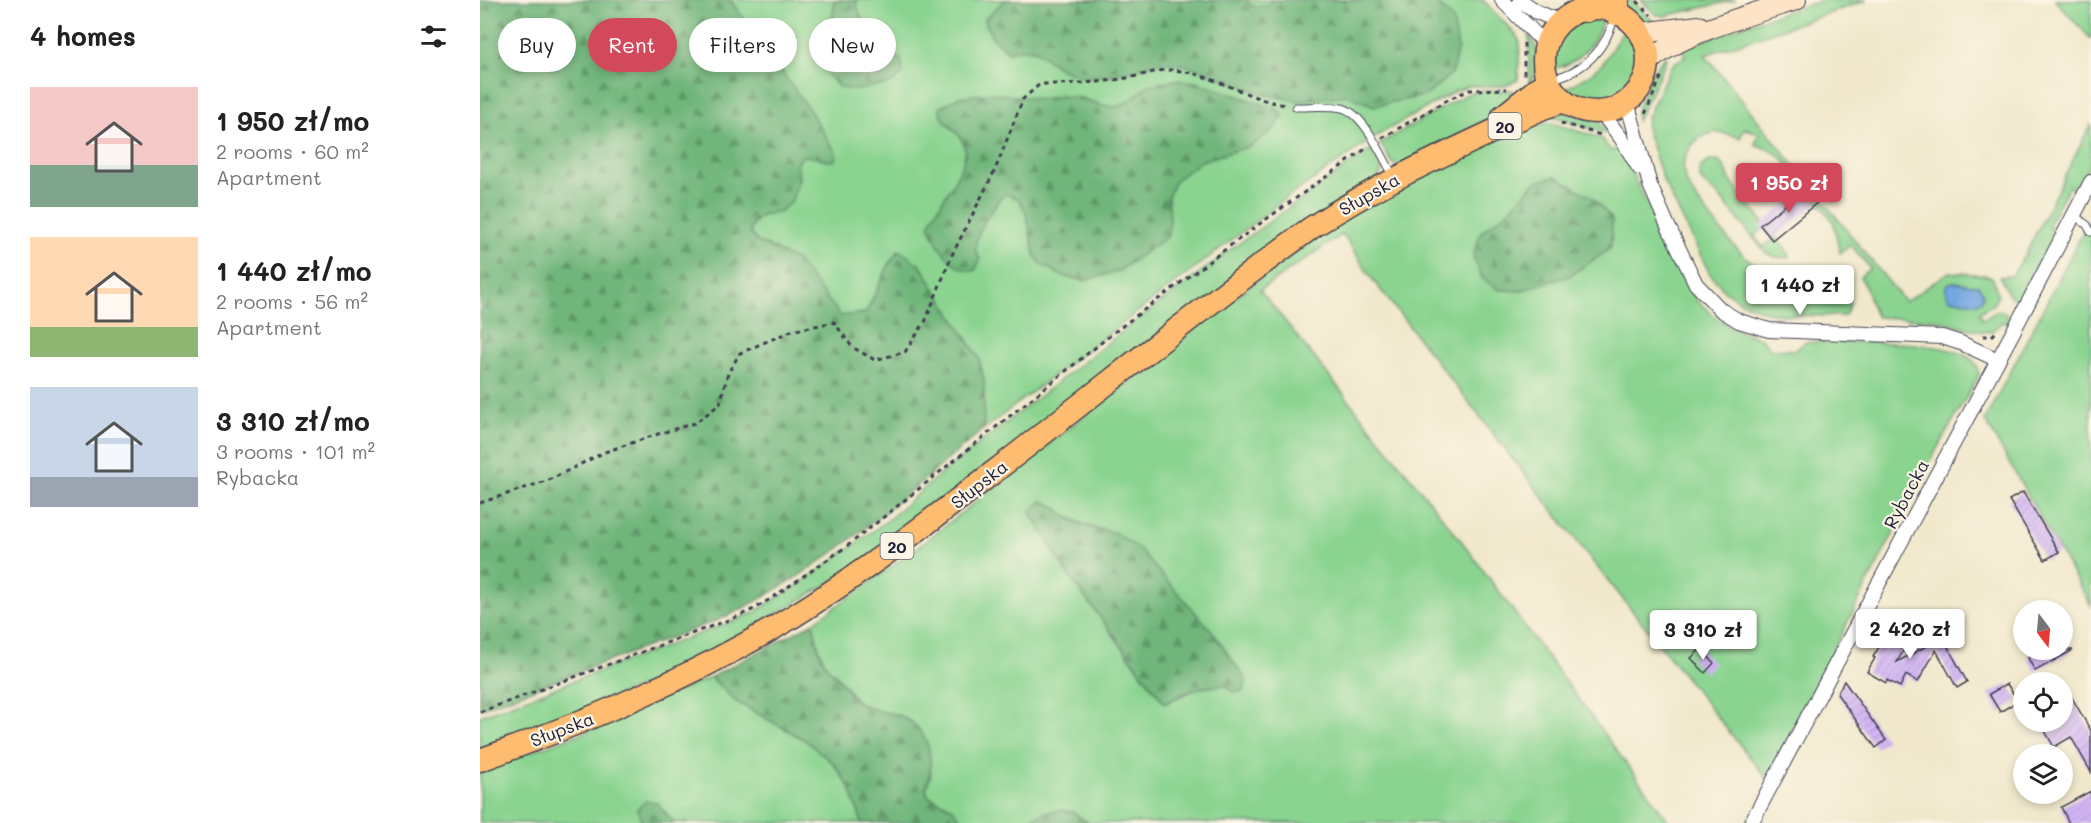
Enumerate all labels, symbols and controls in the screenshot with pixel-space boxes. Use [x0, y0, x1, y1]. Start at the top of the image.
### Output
chip: Buy [498, 18, 576, 72]
chip: Rent [588, 18, 677, 72]
chip: Filters [689, 18, 797, 72]
chip: New [809, 18, 896, 72]
text: 4 homes [30, 19, 136, 53]
icon: filters [417, 20, 450, 53]
text: 1 950 zł/mo [216, 104, 369, 138]
icon: home [78, 111, 150, 183]
road number: 20 [1488, 113, 1522, 139]
text: 2 rooms · 60 m² [216, 138, 369, 164]
pin: 1 950 zł [1727, 163, 1851, 214]
text: Apartment [216, 164, 322, 190]
street label: Słupska [1334, 167, 1404, 221]
text: 1 950 zł [1750, 169, 1828, 195]
text: 1 440 zł/mo [216, 254, 372, 288]
icon: home [78, 261, 150, 333]
pin: 1 440 zł [1738, 265, 1862, 316]
text: 1 440 zł [1760, 271, 1840, 297]
text: 2 rooms · 56 m² [216, 288, 368, 314]
text: Apartment [216, 314, 322, 340]
text: 3 310 zł/mo [216, 404, 370, 438]
icon: home [78, 411, 150, 483]
text: 3 rooms · 101 m² [216, 438, 375, 464]
street label: Słupska [946, 454, 1012, 514]
street label: Rybacka [1878, 455, 1934, 533]
text: Rybacka [216, 464, 299, 490]
road number: 20 [880, 533, 914, 559]
north arrow [2013, 600, 2073, 660]
map controls [2013, 600, 2073, 804]
pin: 2 420 zł [1848, 609, 1972, 660]
pin: 3 310 zł [1641, 610, 1765, 661]
text: 2 420 zł [1870, 615, 1950, 641]
text: 3 310 zł [1664, 616, 1742, 642]
button: locate [2013, 672, 2073, 732]
street label: Słupska [527, 706, 597, 752]
button: layers [2013, 744, 2073, 804]

